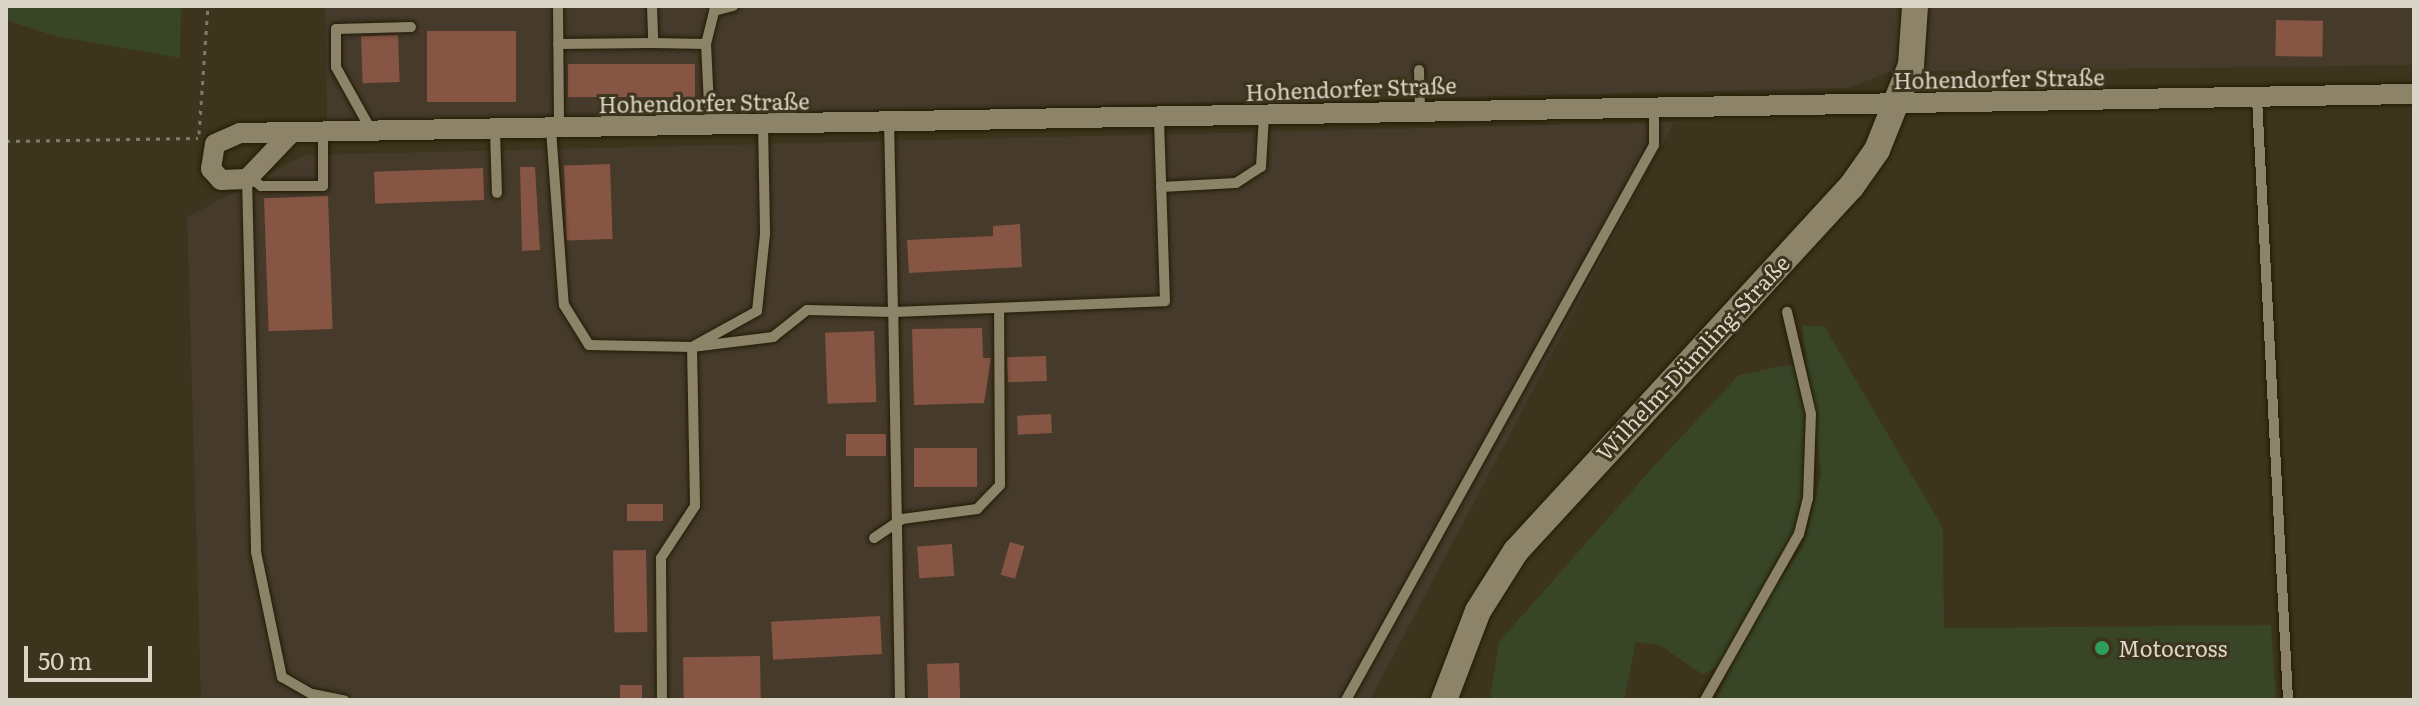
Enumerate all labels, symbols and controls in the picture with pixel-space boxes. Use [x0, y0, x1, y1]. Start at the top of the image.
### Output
street label: Hohendorfer Straße [1893, 63, 2105, 93]
street label: Hohendorfer Straße [1245, 71, 1457, 105]
street label: Hohendorfer Straße [598, 87, 810, 117]
street label: Wilhelm-Dümling-Straße [1590, 249, 1794, 465]
scale bar [28, 630, 156, 680]
place label: Motocross [2118, 635, 2227, 661]
marker: Motocross [2093, 639, 2111, 657]
text: 50 m [38, 642, 92, 677]

